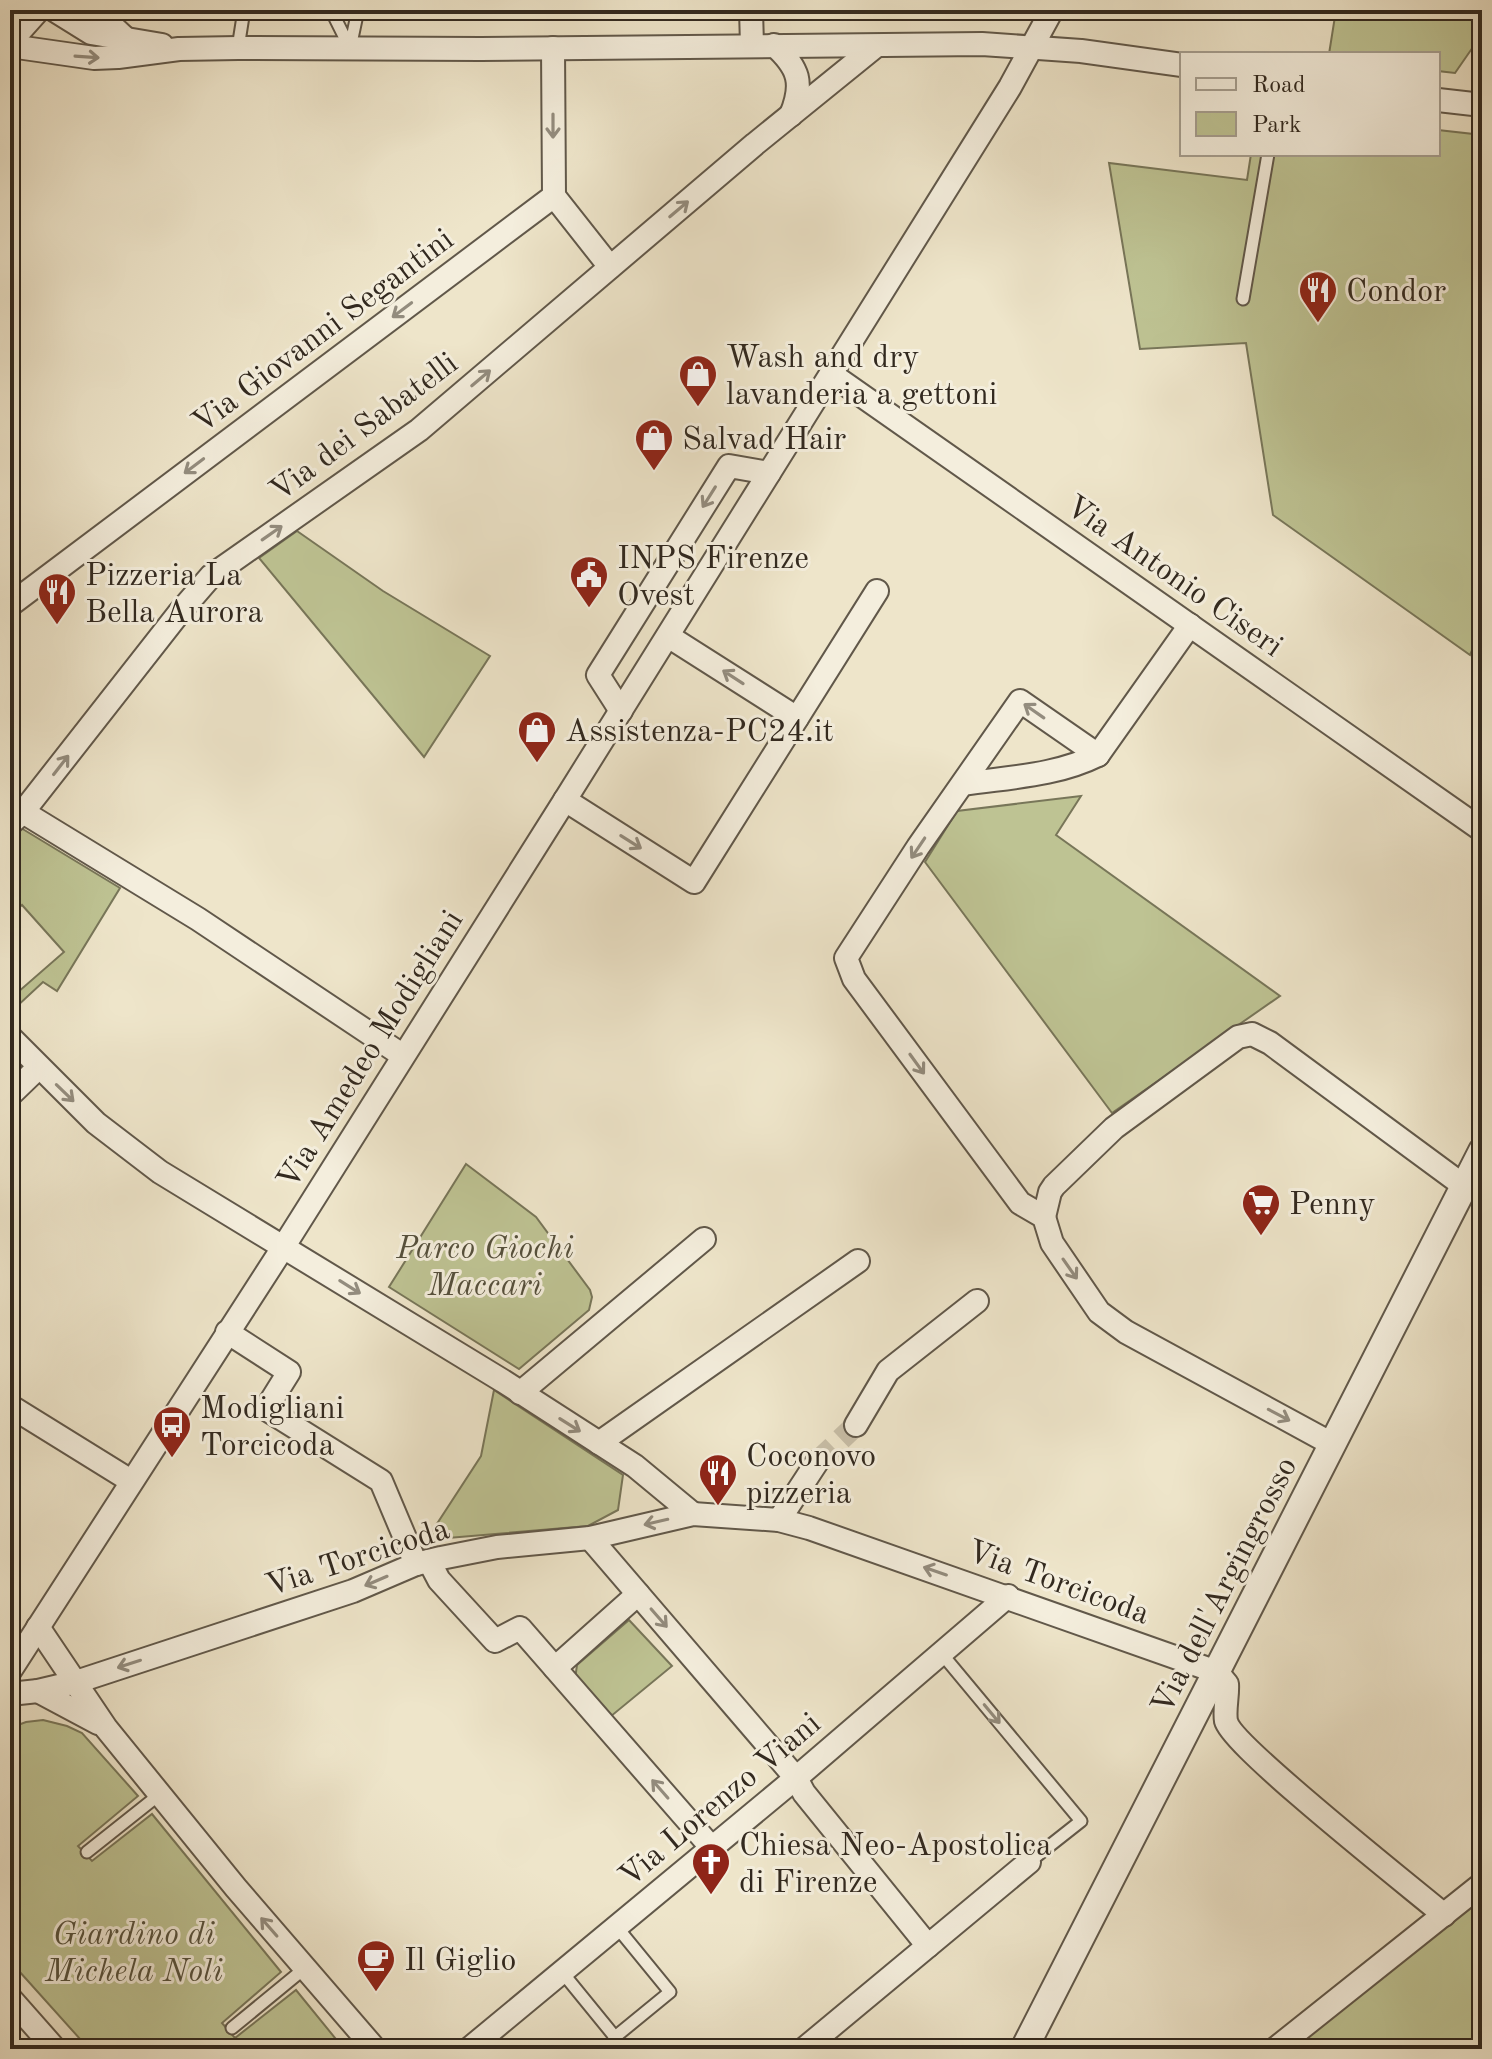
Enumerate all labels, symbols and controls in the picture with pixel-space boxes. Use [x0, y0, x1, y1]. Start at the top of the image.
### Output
one-way arrow [73, 50, 100, 65]
legend [1180, 52, 1440, 156]
text: Road [1252, 74, 1305, 98]
one-way arrow [545, 112, 561, 139]
text: Park [1252, 114, 1301, 138]
one-way arrow [668, 201, 688, 219]
street label: Via Giovanni Segantini [187, 224, 460, 441]
restaurant icon: Condor [1297, 269, 1339, 324]
place label: Condor [1346, 277, 1446, 309]
one-way arrow [392, 302, 413, 319]
place label: Wash and dry lavanderia a gettoni [726, 343, 997, 412]
street label: Via dei Sabatelli [265, 348, 464, 509]
shop icon: Wash and dry lavanderia a gettoni [677, 353, 719, 408]
one-way arrow [470, 369, 490, 387]
shop icon: Salvad Hair [633, 417, 675, 472]
place label: Salvad Hair [682, 425, 846, 457]
one-way arrow [184, 458, 205, 475]
one-way arrow [701, 485, 717, 508]
street label: Via Antonio Ciseri [1059, 491, 1288, 664]
one-way arrow [261, 525, 283, 541]
place label: INPS Firenze Ovest [617, 544, 809, 613]
public building icon: INPS Firenze Ovest [568, 554, 610, 609]
place label: Pizzeria La Bella Aurora [85, 561, 263, 630]
restaurant icon: Pizzeria La Bella Aurora [36, 571, 78, 626]
one-way arrow [722, 668, 744, 685]
one-way arrow [1023, 702, 1045, 719]
shop icon: Assistenza-PC24.it [516, 709, 558, 764]
place label: Assistenza-PC24.it [565, 717, 834, 749]
one-way arrow [52, 755, 69, 776]
one-way arrow [619, 835, 642, 851]
one-way arrow [909, 836, 926, 858]
street label: Via Amedeo Modigliani [273, 906, 470, 1196]
one-way arrow [909, 1052, 926, 1074]
one-way arrow [55, 1083, 75, 1102]
supermarket icon: Penny [1240, 1182, 1282, 1237]
place label: Penny [1289, 1190, 1375, 1222]
park label: Parco Giochi Maccari [395, 1234, 574, 1303]
one-way arrow [1062, 1258, 1078, 1280]
one-way arrow [338, 1279, 361, 1295]
place label: Modigliani Torcicoda [200, 1394, 344, 1463]
bus stop icon: Modigliani Torcicoda [151, 1404, 193, 1459]
one-way arrow [1267, 1408, 1291, 1424]
one-way arrow [558, 1417, 581, 1433]
place label: Coconovo pizzeria [746, 1442, 876, 1511]
restaurant icon: Coconovo pizzeria [697, 1452, 739, 1507]
street label: Via dell'Argingrosso [1147, 1453, 1304, 1720]
street label: Via Torcicoda [262, 1514, 454, 1604]
one-way arrow [644, 1516, 669, 1531]
street label: Via Torcicoda [963, 1536, 1154, 1632]
one-way arrow [922, 1562, 947, 1577]
one-way arrow [364, 1575, 388, 1590]
one-way arrow [650, 1608, 668, 1628]
one-way arrow [117, 1657, 143, 1672]
one-way arrow [983, 1704, 1001, 1724]
street label: Via Lorenzo Viani [614, 1708, 828, 1894]
one-way arrow [651, 1779, 669, 1799]
place label: Chiesa Neo-Apostolica di Firenze [739, 1831, 1052, 1900]
church icon: Chiesa Neo-Apostolica di Firenze [690, 1841, 732, 1896]
one-way arrow [260, 1917, 278, 1937]
park label: Giardino di Michela Noli [44, 1920, 223, 1989]
cafe icon: Il Giglio [355, 1938, 397, 1993]
place label: Il Giglio [404, 1946, 516, 1978]

